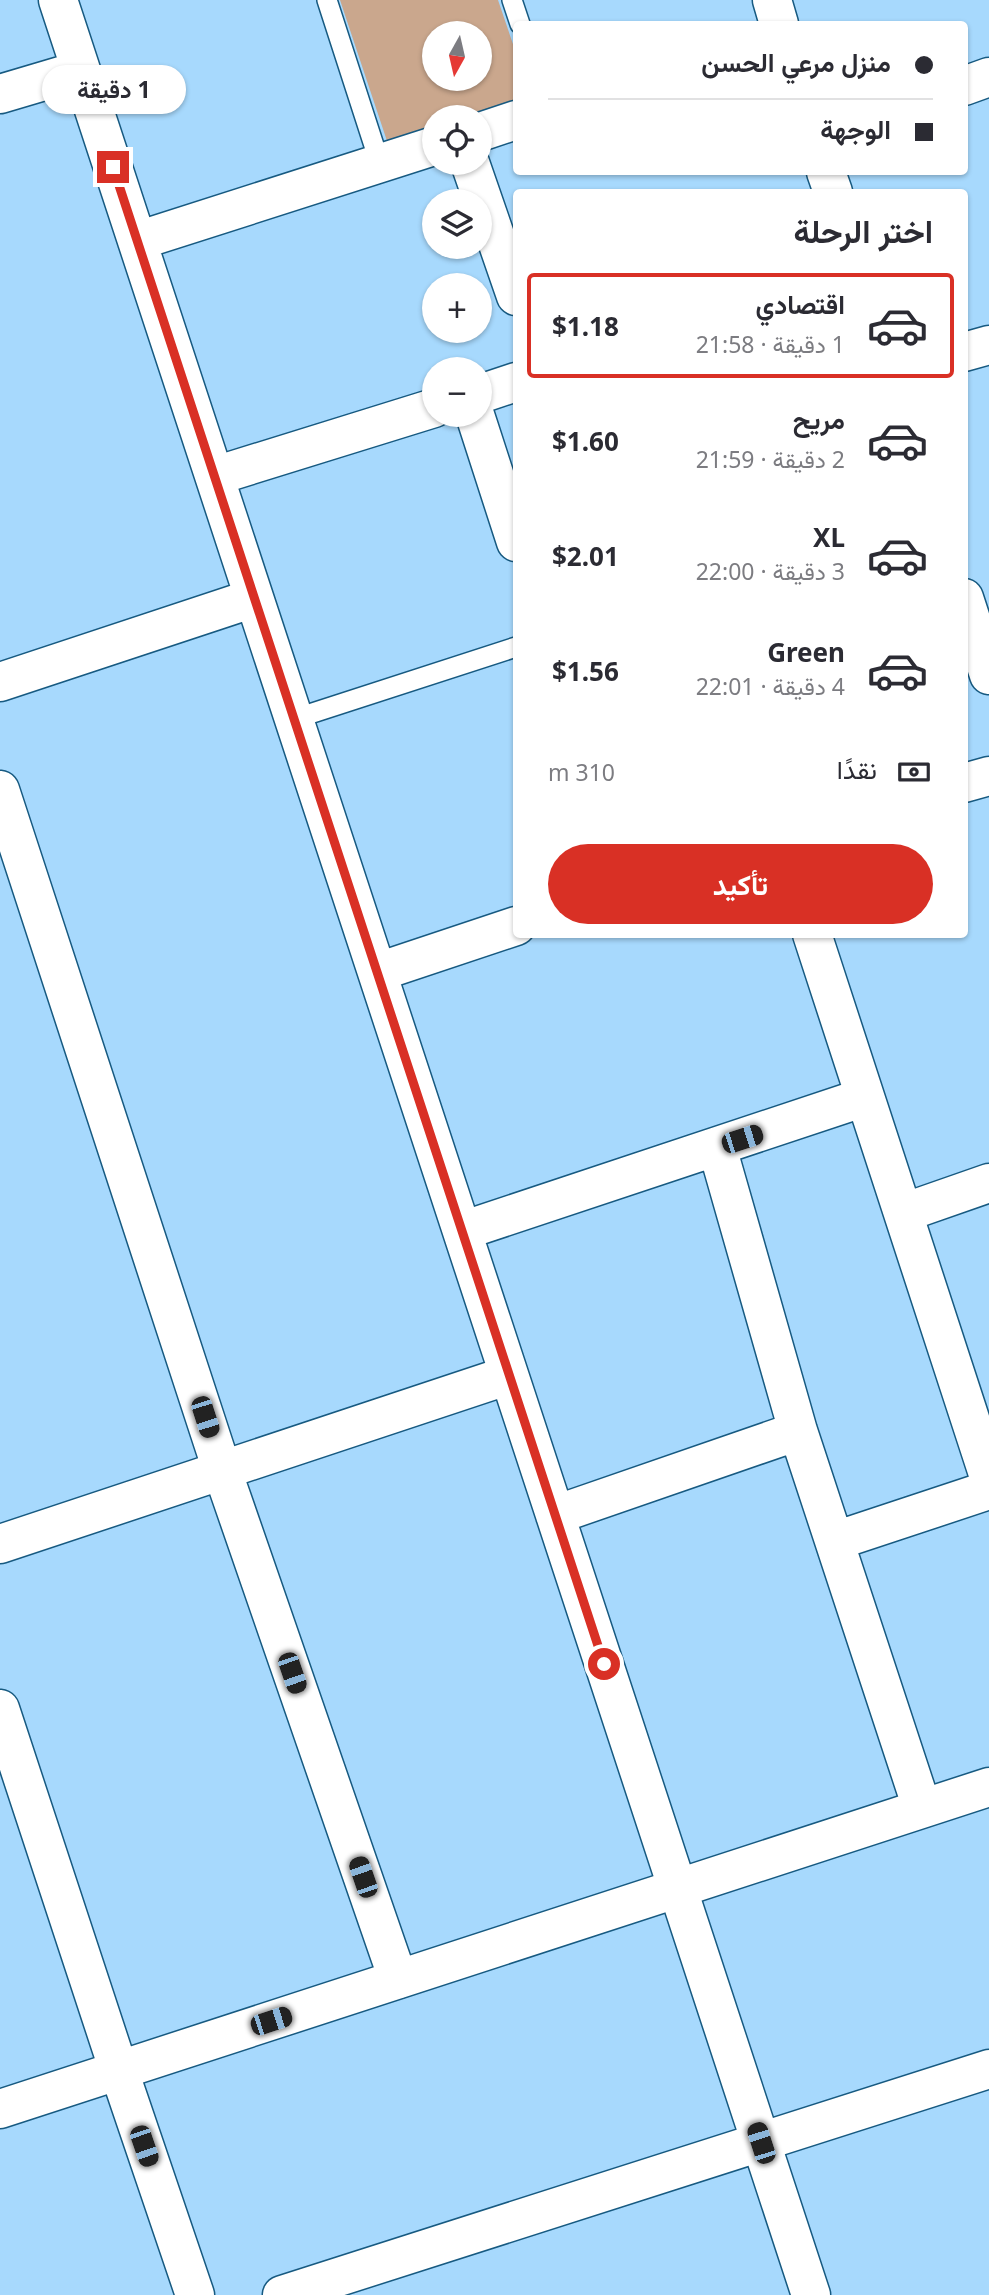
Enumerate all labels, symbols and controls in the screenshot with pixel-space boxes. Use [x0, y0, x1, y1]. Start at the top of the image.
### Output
north arrow [422, 21, 492, 91]
map controls [422, 21, 492, 427]
text: منزل مرعي الحسن [701, 44, 891, 80]
callout: 1 دقيقة [41, 66, 185, 114]
text: 1 دقيقة [77, 73, 151, 105]
button: locate [422, 105, 492, 175]
text: الوجهة [820, 111, 891, 147]
route end [97, 151, 129, 183]
button: layers [422, 189, 492, 259]
text: اختر الرحلة [793, 209, 933, 252]
button: + [422, 273, 492, 343]
text: اقتصادي [756, 286, 845, 322]
icon: car [866, 294, 929, 357]
text: $1.18 [552, 308, 619, 344]
text: 1 دقيقة · 21:58 [696, 328, 845, 360]
button: − [422, 357, 492, 427]
text: مريح [793, 401, 845, 437]
icon: car [866, 409, 929, 472]
text: $1.60 [552, 423, 619, 459]
text: 2 دقيقة · 21:59 [696, 443, 845, 475]
text: XL [813, 519, 845, 555]
icon: car [866, 524, 929, 587]
text: $2.01 [552, 538, 619, 574]
text: 3 دقيقة · 22:00 [696, 555, 845, 587]
text: Green [767, 634, 845, 670]
icon: car [866, 639, 929, 702]
text: $1.56 [552, 653, 619, 689]
text: 4 دقيقة · 22:01 [696, 670, 845, 702]
text: نقدًا [837, 751, 877, 787]
icon: cash [895, 753, 933, 791]
text: 310 m [548, 756, 615, 788]
button: تأكيد [548, 844, 933, 924]
car [719, 1123, 766, 1155]
car [189, 1394, 222, 1440]
route start [588, 1648, 620, 1680]
car [276, 1650, 309, 1696]
car [347, 1854, 380, 1900]
car [248, 2005, 295, 2037]
car [745, 2120, 778, 2166]
car [128, 2123, 161, 2169]

